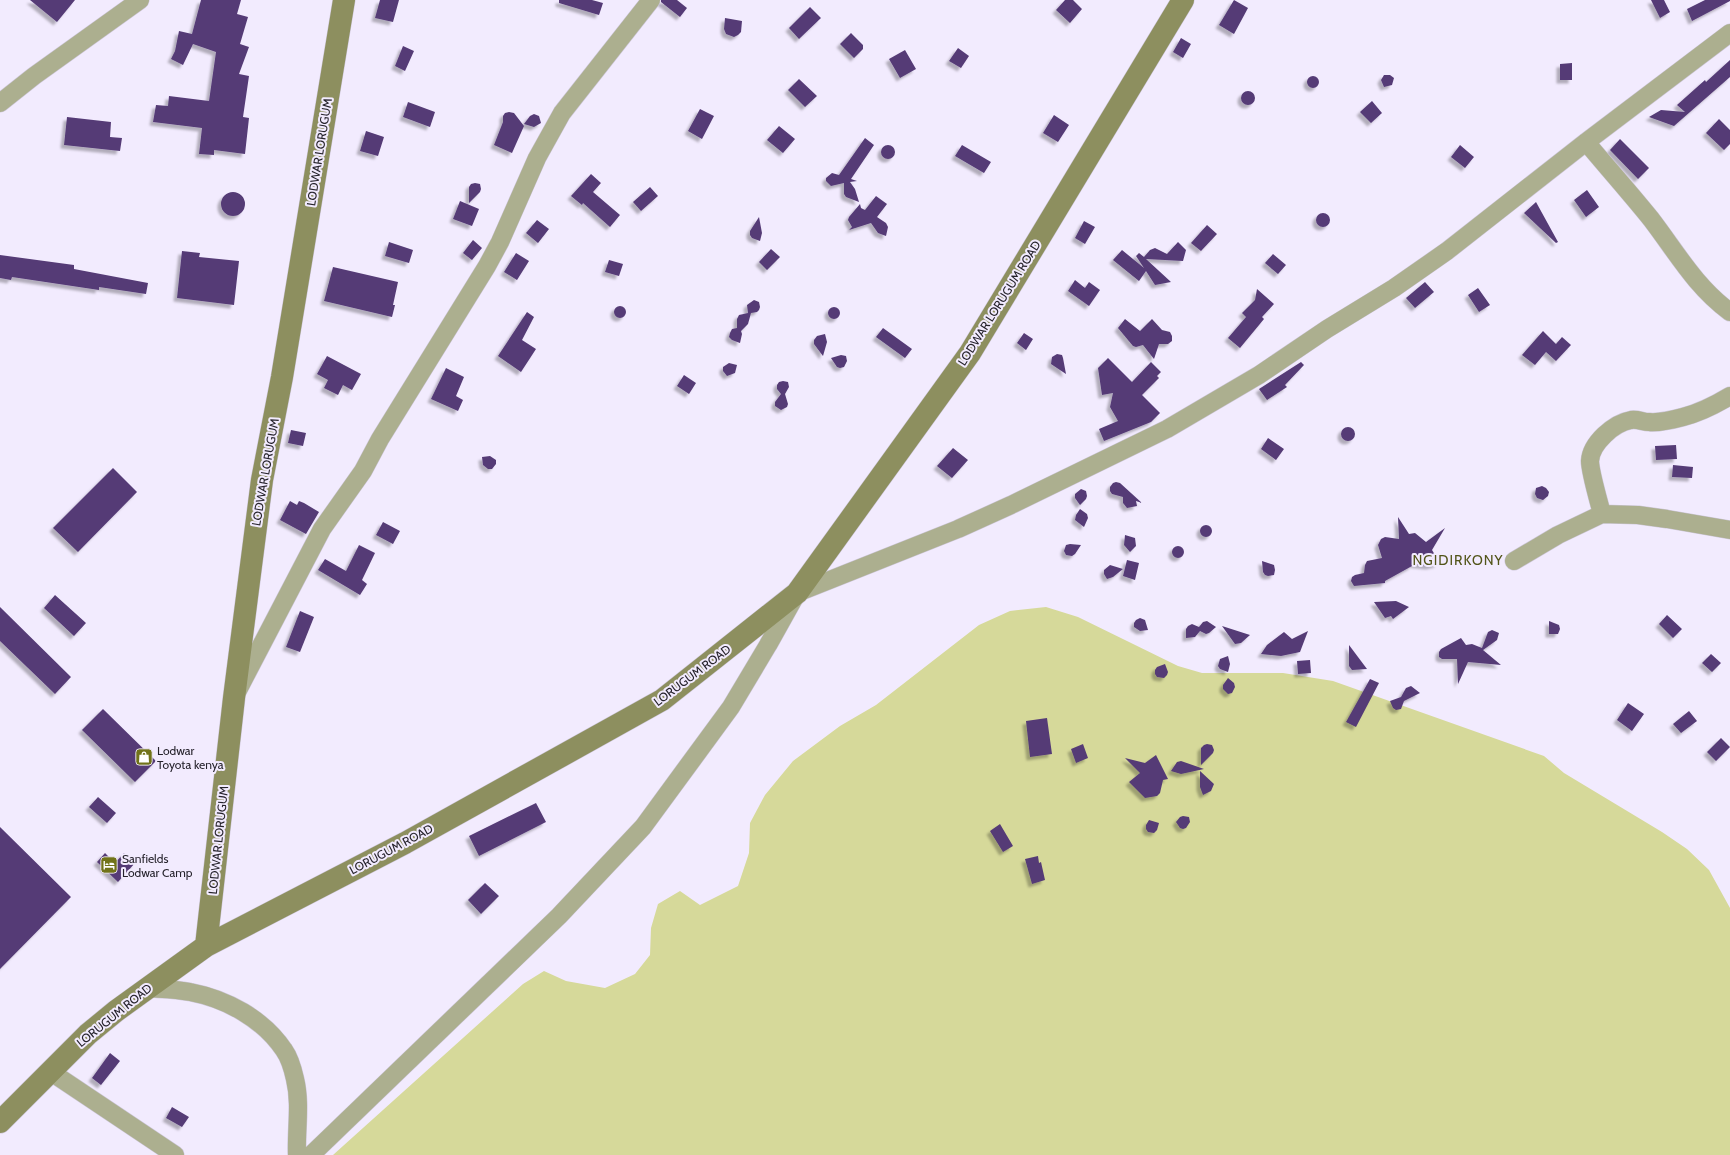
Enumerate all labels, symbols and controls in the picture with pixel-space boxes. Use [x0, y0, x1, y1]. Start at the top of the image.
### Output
street label: LODWAR LORUGUM [303, 97, 335, 207]
street label: LODWAR LORUGUM ROAD [954, 238, 1044, 368]
street label: LODWAR LORUGUM [248, 417, 282, 527]
district label: NGIDIRKONY [1412, 551, 1504, 569]
street label: LORUGUM ROAD [651, 641, 734, 709]
place label: Lodwar Toyota kenya [157, 743, 224, 772]
shop icon: Lodwar Toyota kenya [134, 747, 154, 767]
street label: LODWAR LORUGUM [205, 785, 231, 895]
street label: LORUGUM ROAD [347, 821, 436, 877]
place label: Sanfields Lodwar Camp [122, 851, 193, 880]
hotel icon: Sanfields Lodwar Camp [99, 855, 119, 875]
street label: LORUGUM ROAD [73, 980, 155, 1050]

